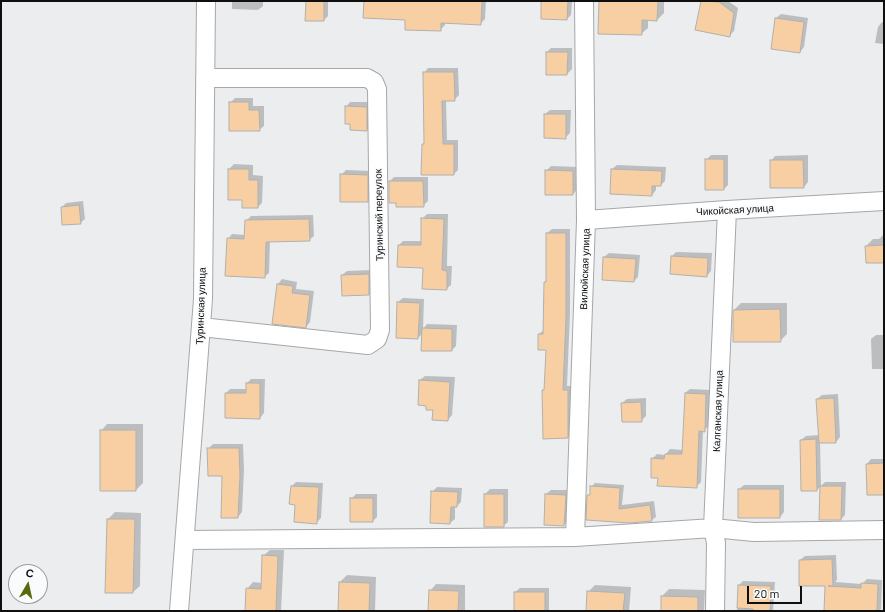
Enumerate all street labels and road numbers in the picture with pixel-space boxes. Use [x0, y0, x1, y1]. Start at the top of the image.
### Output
street label: Туринский переулок [372, 169, 386, 261]
street label: Чикойская улица [696, 202, 774, 218]
street label: Вилюйская улица [578, 228, 592, 310]
street label: Туринская улица [194, 267, 208, 345]
street label: Калганская улица [711, 370, 725, 452]

